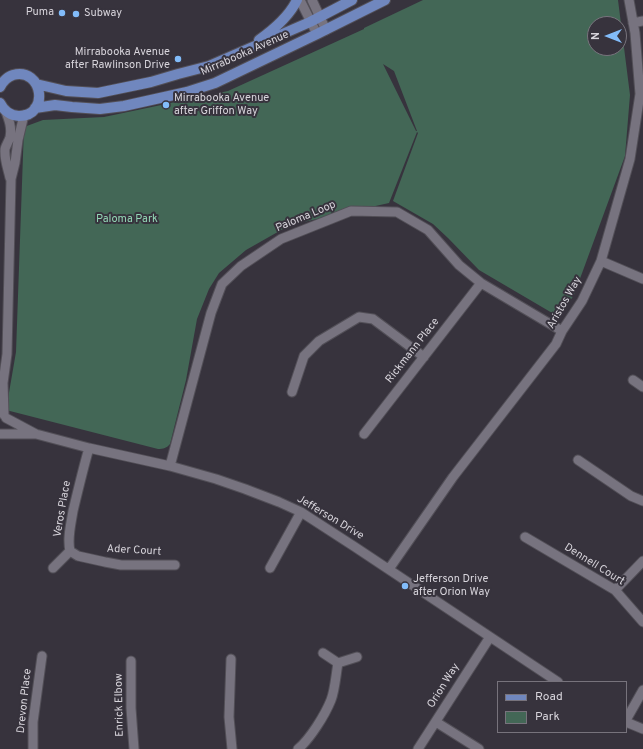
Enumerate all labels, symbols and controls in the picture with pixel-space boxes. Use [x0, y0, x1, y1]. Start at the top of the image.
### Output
place label: Puma [26, 6, 54, 20]
place label: Subway [84, 7, 122, 21]
marker: Puma [57, 8, 67, 18]
marker: Subway [71, 9, 81, 19]
north arrow [587, 16, 627, 56]
street label: Mirrabooka Avenue [199, 29, 291, 79]
text: N [589, 32, 603, 40]
place label: Mirrabooka Avenue after Rawlinson Drive [65, 46, 170, 72]
marker: Mirrabooka Avenue after Rawlinson Drive [173, 54, 183, 64]
place label: Mirrabooka Avenue after Griffon Way [174, 92, 269, 118]
marker: Mirrabooka Avenue after Griffon Way [161, 100, 171, 110]
street label: Paloma Loop [274, 198, 338, 236]
park label: Paloma Park [96, 213, 158, 227]
street label: Aristos Way [545, 275, 585, 331]
street label: Rickmann Place [383, 316, 443, 386]
street label: Veros Place [52, 480, 74, 538]
street label: Jefferson Drive [294, 493, 366, 543]
street label: Dennell Court [561, 541, 627, 589]
street label: Ader Court [106, 543, 162, 559]
place label: Jefferson Drive after Orion Way [413, 573, 490, 599]
marker: Jefferson Drive after Orion Way [400, 581, 410, 591]
street label: Orion Way [425, 661, 463, 711]
street label: Drevon Place [15, 668, 35, 734]
street label: Enrick Elbow [113, 673, 127, 737]
legend [497, 681, 627, 733]
text: Road [535, 689, 563, 705]
text: Park [535, 709, 560, 725]

